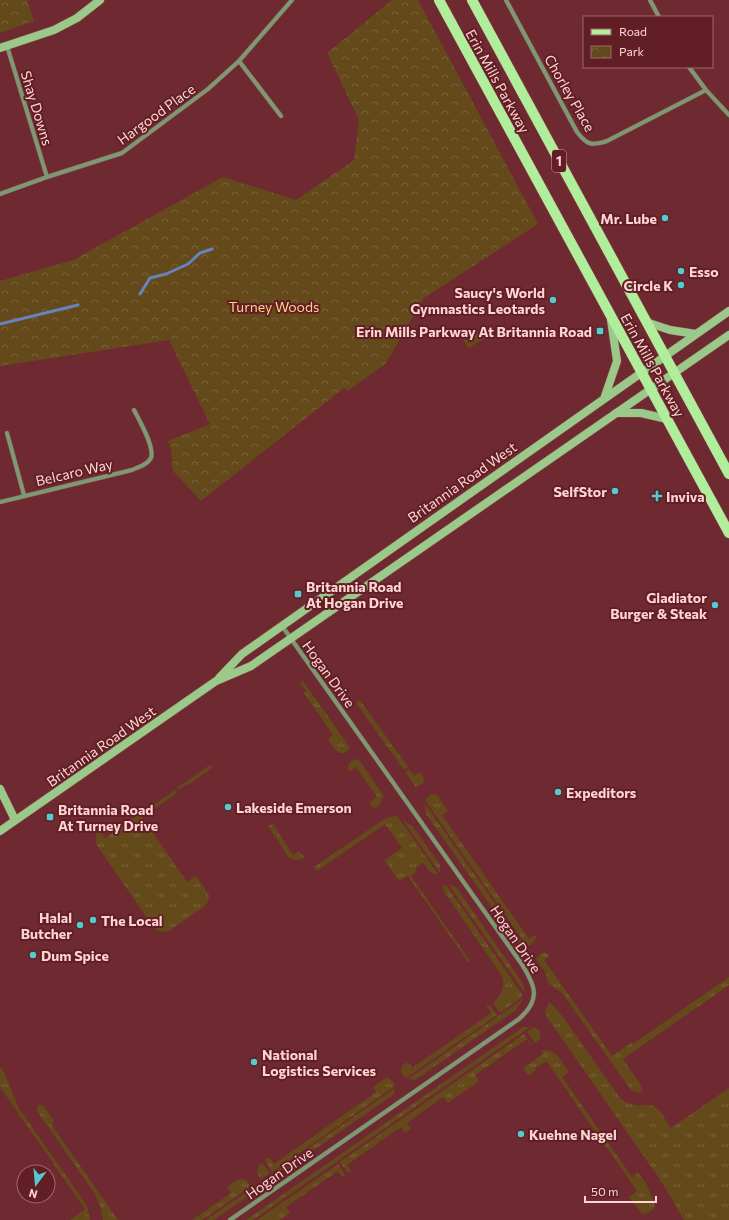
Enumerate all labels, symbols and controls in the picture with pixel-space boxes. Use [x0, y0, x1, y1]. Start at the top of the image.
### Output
legend [583, 16, 713, 68]
text: Road [619, 24, 647, 38]
street label: Erin Mills Parkway [462, 26, 534, 136]
text: Park [619, 44, 645, 58]
street label: Chorley Place [541, 51, 599, 135]
street label: Shay Downs [18, 69, 56, 147]
street label: Hargood Place [114, 80, 198, 148]
road number: 1 [552, 150, 566, 172]
place label: Mr. Lube [600, 210, 657, 227]
marker: Mr. Lube [660, 213, 670, 223]
place label: Esso [689, 263, 719, 280]
marker: Esso [676, 266, 686, 276]
place label: Circle K [624, 277, 673, 294]
marker: Circle K [676, 280, 686, 290]
place label: Saucy's World Gymnastics Leotards [410, 284, 545, 317]
marker: Saucy's World Gymnastics Leotards [548, 295, 558, 305]
park label: Turney Woods [229, 298, 319, 315]
street label: Erin Mills Parkway [617, 310, 689, 420]
place label: Erin Mills Parkway At Britannia Road [356, 323, 592, 340]
marker: Erin Mills Parkway At Britannia Road [595, 326, 605, 336]
street label: Britannia Road West [404, 438, 520, 526]
street label: Belcaro Way [34, 455, 114, 489]
place label: SelfStor [553, 483, 607, 500]
marker: SelfStor [610, 486, 620, 496]
place label: Inviva [666, 488, 705, 505]
marker: Inviva [651, 490, 663, 502]
place label: Britannia Road At Hogan Drive [306, 578, 403, 611]
marker: Britannia Road At Hogan Drive [293, 589, 303, 599]
place label: Gladiator Burger & Steak [610, 589, 707, 622]
marker: Gladiator Burger & Steak [710, 600, 720, 610]
street label: Hogan Drive [299, 637, 359, 711]
street label: Britannia Road West [43, 702, 159, 790]
place label: Expeditors [566, 784, 637, 801]
marker: Expeditors [553, 787, 563, 797]
place label: Lakeside Emerson [236, 799, 352, 816]
place label: Britannia Road At Turney Drive [58, 801, 158, 834]
marker: Lakeside Emerson [223, 802, 233, 812]
marker: Britannia Road At Turney Drive [45, 812, 55, 822]
street label: Hogan Drive [487, 902, 545, 976]
place label: Halal Butcher [21, 909, 72, 942]
place label: The Local [101, 912, 163, 929]
marker: The Local [88, 915, 98, 925]
marker: Halal Butcher [75, 920, 85, 930]
place label: Dum Spice [41, 947, 109, 964]
marker: Dum Spice [28, 950, 38, 960]
place label: National Logistics Services [262, 1046, 377, 1079]
marker: National Logistics Services [249, 1057, 259, 1067]
place label: Kuehne Nagel [529, 1126, 617, 1143]
marker: Kuehne Nagel [516, 1129, 526, 1139]
street label: Hogan Drive [242, 1144, 316, 1202]
north arrow [16, 1164, 56, 1204]
scale bar [585, 1178, 656, 1204]
text: 50 m [591, 1184, 619, 1198]
text: N [27, 1187, 39, 1201]

